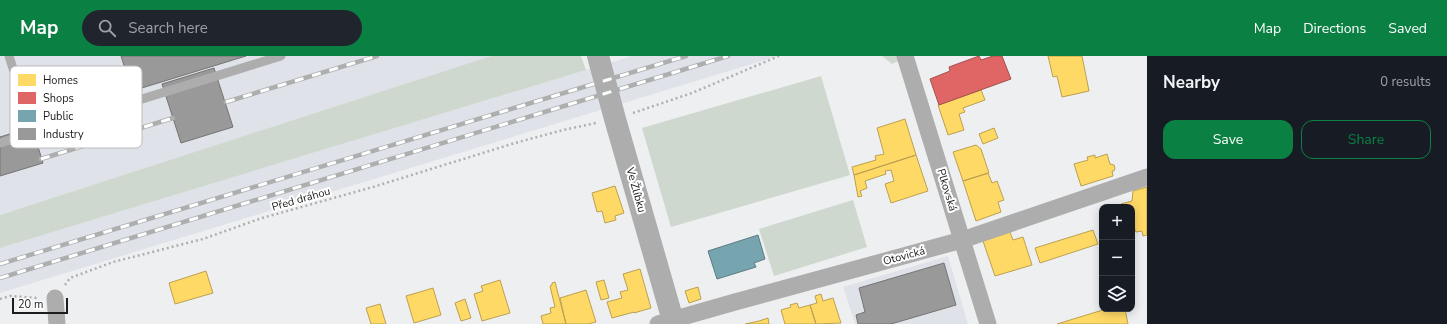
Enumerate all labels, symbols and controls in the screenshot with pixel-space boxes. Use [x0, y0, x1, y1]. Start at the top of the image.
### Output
search box [82, 10, 362, 46]
text: Map [20, 15, 58, 41]
icon: search [96, 17, 118, 39]
text: Search here [128, 18, 208, 38]
text: Map [1254, 19, 1281, 38]
text: Directions [1303, 19, 1366, 38]
text: Saved [1388, 19, 1427, 38]
legend [10, 66, 142, 148]
text: Nearby [1163, 71, 1220, 94]
text: Homes [43, 73, 78, 88]
text: 0 results [1380, 73, 1431, 91]
text: Shops [43, 91, 74, 106]
text: Public [43, 109, 73, 124]
button: Save [1163, 120, 1293, 159]
button: Share [1301, 120, 1431, 159]
text: Industry [43, 127, 84, 142]
street label: Ve Žlíbku [622, 165, 651, 214]
street label: Plkovská [933, 167, 961, 213]
street label: Před dráhou [270, 183, 332, 215]
map controls [1099, 204, 1135, 312]
button: + [1099, 204, 1135, 240]
button: − [1099, 240, 1135, 276]
street label: Otovická [881, 243, 927, 269]
button: layers [1099, 276, 1135, 312]
scale bar [12, 296, 68, 315]
text: 20 m [18, 297, 43, 312]

